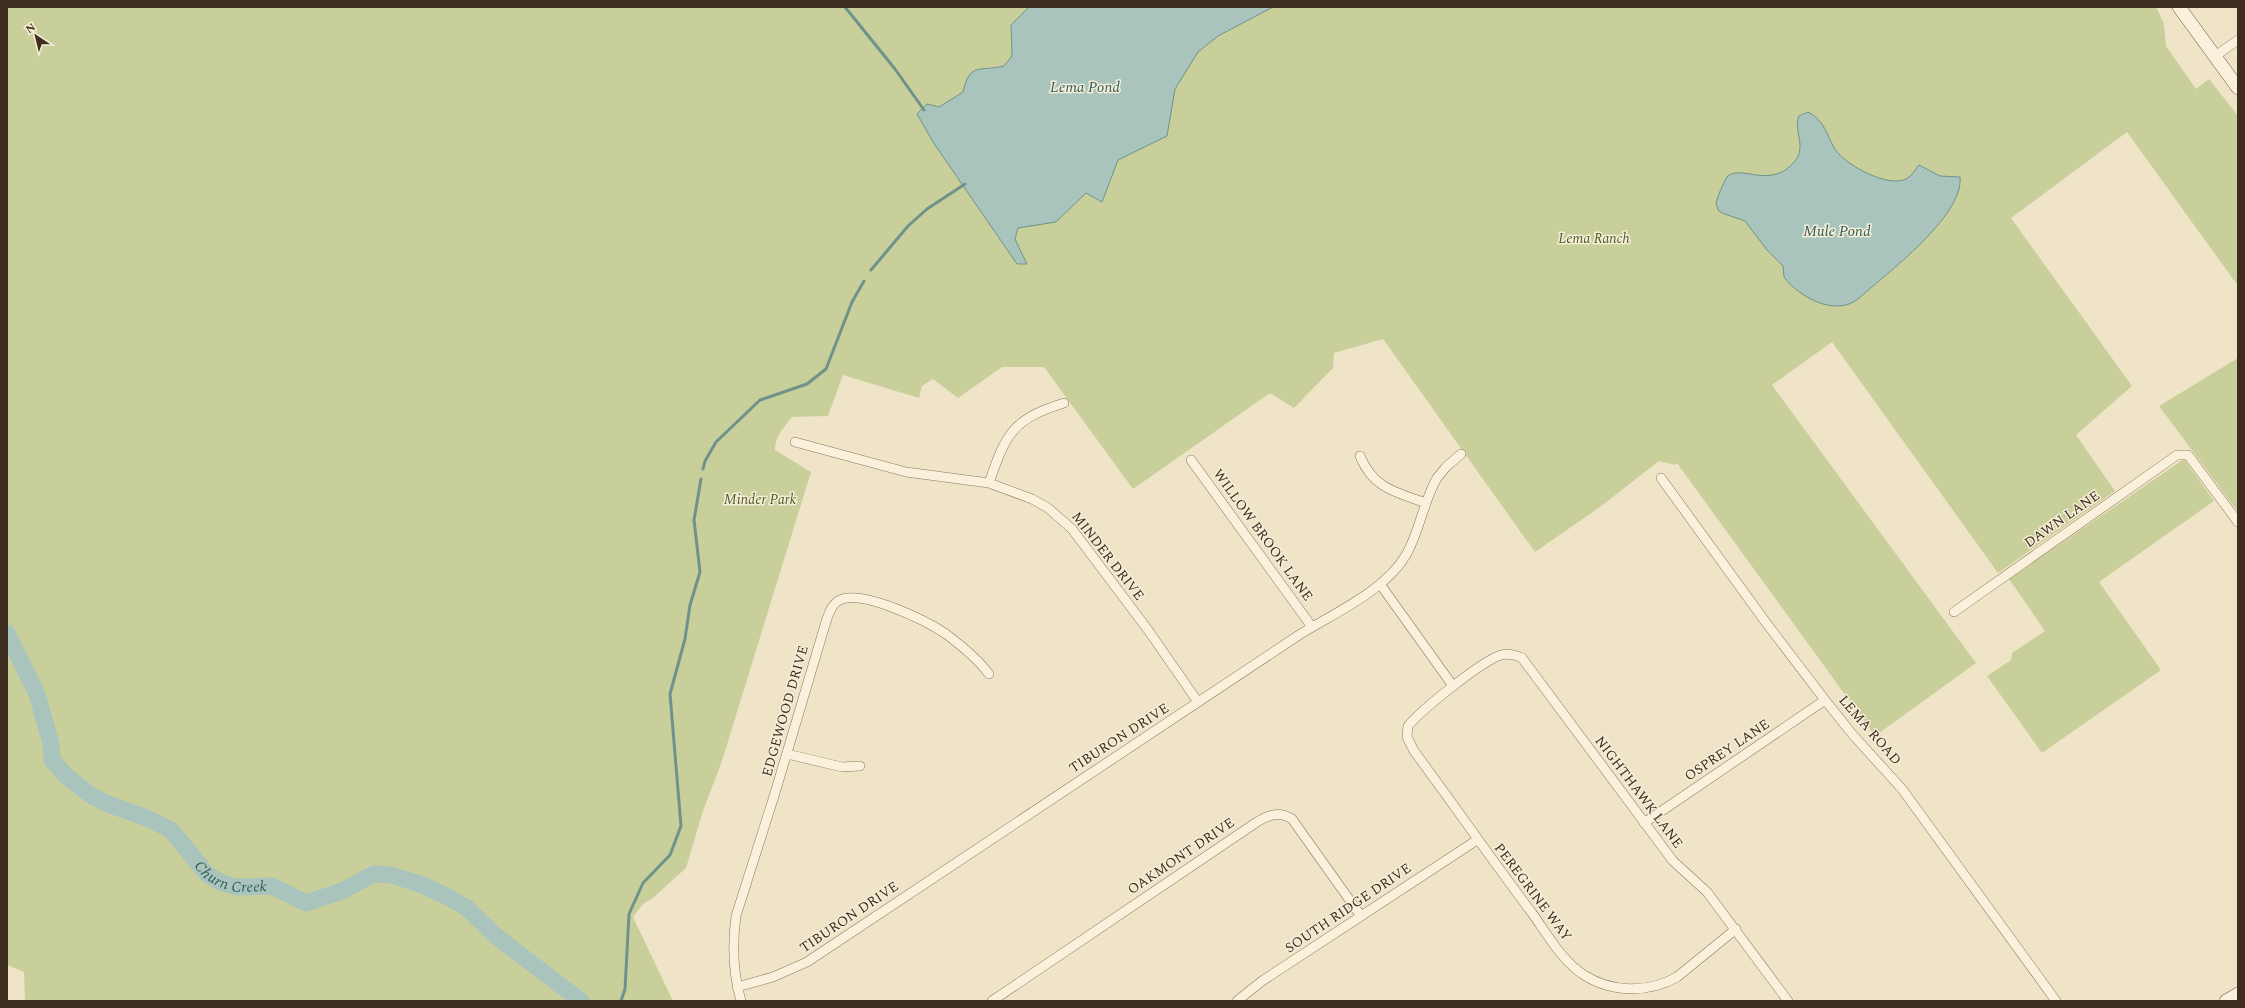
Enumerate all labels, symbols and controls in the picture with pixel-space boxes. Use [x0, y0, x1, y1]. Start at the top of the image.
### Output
north arrow [16, 16, 56, 56]
text: N [22, 19, 39, 38]
water label: Lema Pond [1050, 76, 1120, 99]
water label: Mule Pond [1803, 220, 1871, 243]
park label: Lema Ranch [1558, 228, 1630, 249]
street label: WILLOW BROOK LANE [1208, 465, 1318, 605]
street label: DAWN LANE [2020, 485, 2104, 553]
park label: Minder Park [724, 489, 797, 510]
street label: MINDER DRIVE [1067, 507, 1149, 605]
street label: EDGEWOOD DRIVE [756, 643, 814, 779]
street label: LEMA ROAD [1834, 690, 1906, 770]
street label: TIBURON DRIVE [1065, 698, 1173, 778]
street label: OSPREY LANE [1680, 714, 1774, 786]
street label: NIGHTHAWK LANE [1590, 731, 1688, 853]
street label: OAKMONT DRIVE [1123, 812, 1239, 900]
street label: PEREGRINE WAY [1489, 838, 1577, 946]
water label: Churn Creek [189, 855, 267, 899]
street label: SOUTH RIDGE DRIVE [1281, 858, 1415, 958]
street label: TIBURON DRIVE [795, 876, 903, 958]

